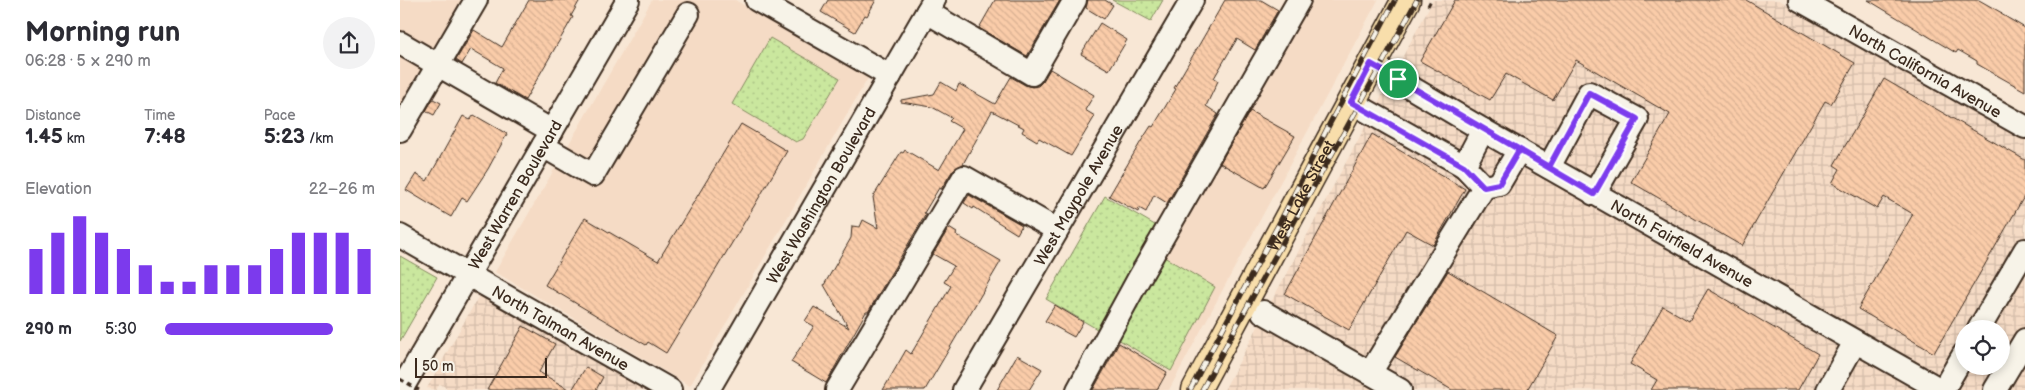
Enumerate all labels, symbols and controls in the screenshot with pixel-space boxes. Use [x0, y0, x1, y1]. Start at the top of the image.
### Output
text: Morning run [25, 16, 180, 49]
button: share [323, 17, 375, 69]
street label: North California Avenue [1845, 22, 2005, 123]
text: 06:28 · 5 × 290 m [25, 52, 151, 71]
pin [1377, 58, 1419, 100]
icon: arrive [1384, 65, 1412, 93]
street label: West Washington Boulevard [763, 104, 881, 288]
text: Distance [25, 107, 81, 124]
text: Time [144, 107, 175, 124]
text: Pace [264, 107, 296, 124]
street label: West Warren Boulevard [465, 117, 567, 273]
street label: West Maypole Avenue [1031, 121, 1128, 269]
text: 1.45 [25, 124, 63, 149]
text: 7:48 [144, 124, 186, 149]
text: 5:23 [264, 124, 305, 149]
text: km [63, 130, 85, 147]
text: /km [305, 130, 334, 147]
street label: West Lake Street [1265, 137, 1340, 255]
text: Elevation [25, 180, 92, 199]
text: 22–26 m [309, 180, 375, 199]
street label: North Fairfield Avenue [1607, 196, 1756, 293]
street label: North Talman Avenue [488, 282, 632, 376]
text: 290 m [25, 320, 72, 339]
text: 5:30 [105, 320, 137, 339]
map controls [1955, 320, 2010, 375]
button: locate [1955, 320, 2010, 375]
scale bar [415, 355, 548, 378]
text: 50 m [422, 358, 454, 375]

